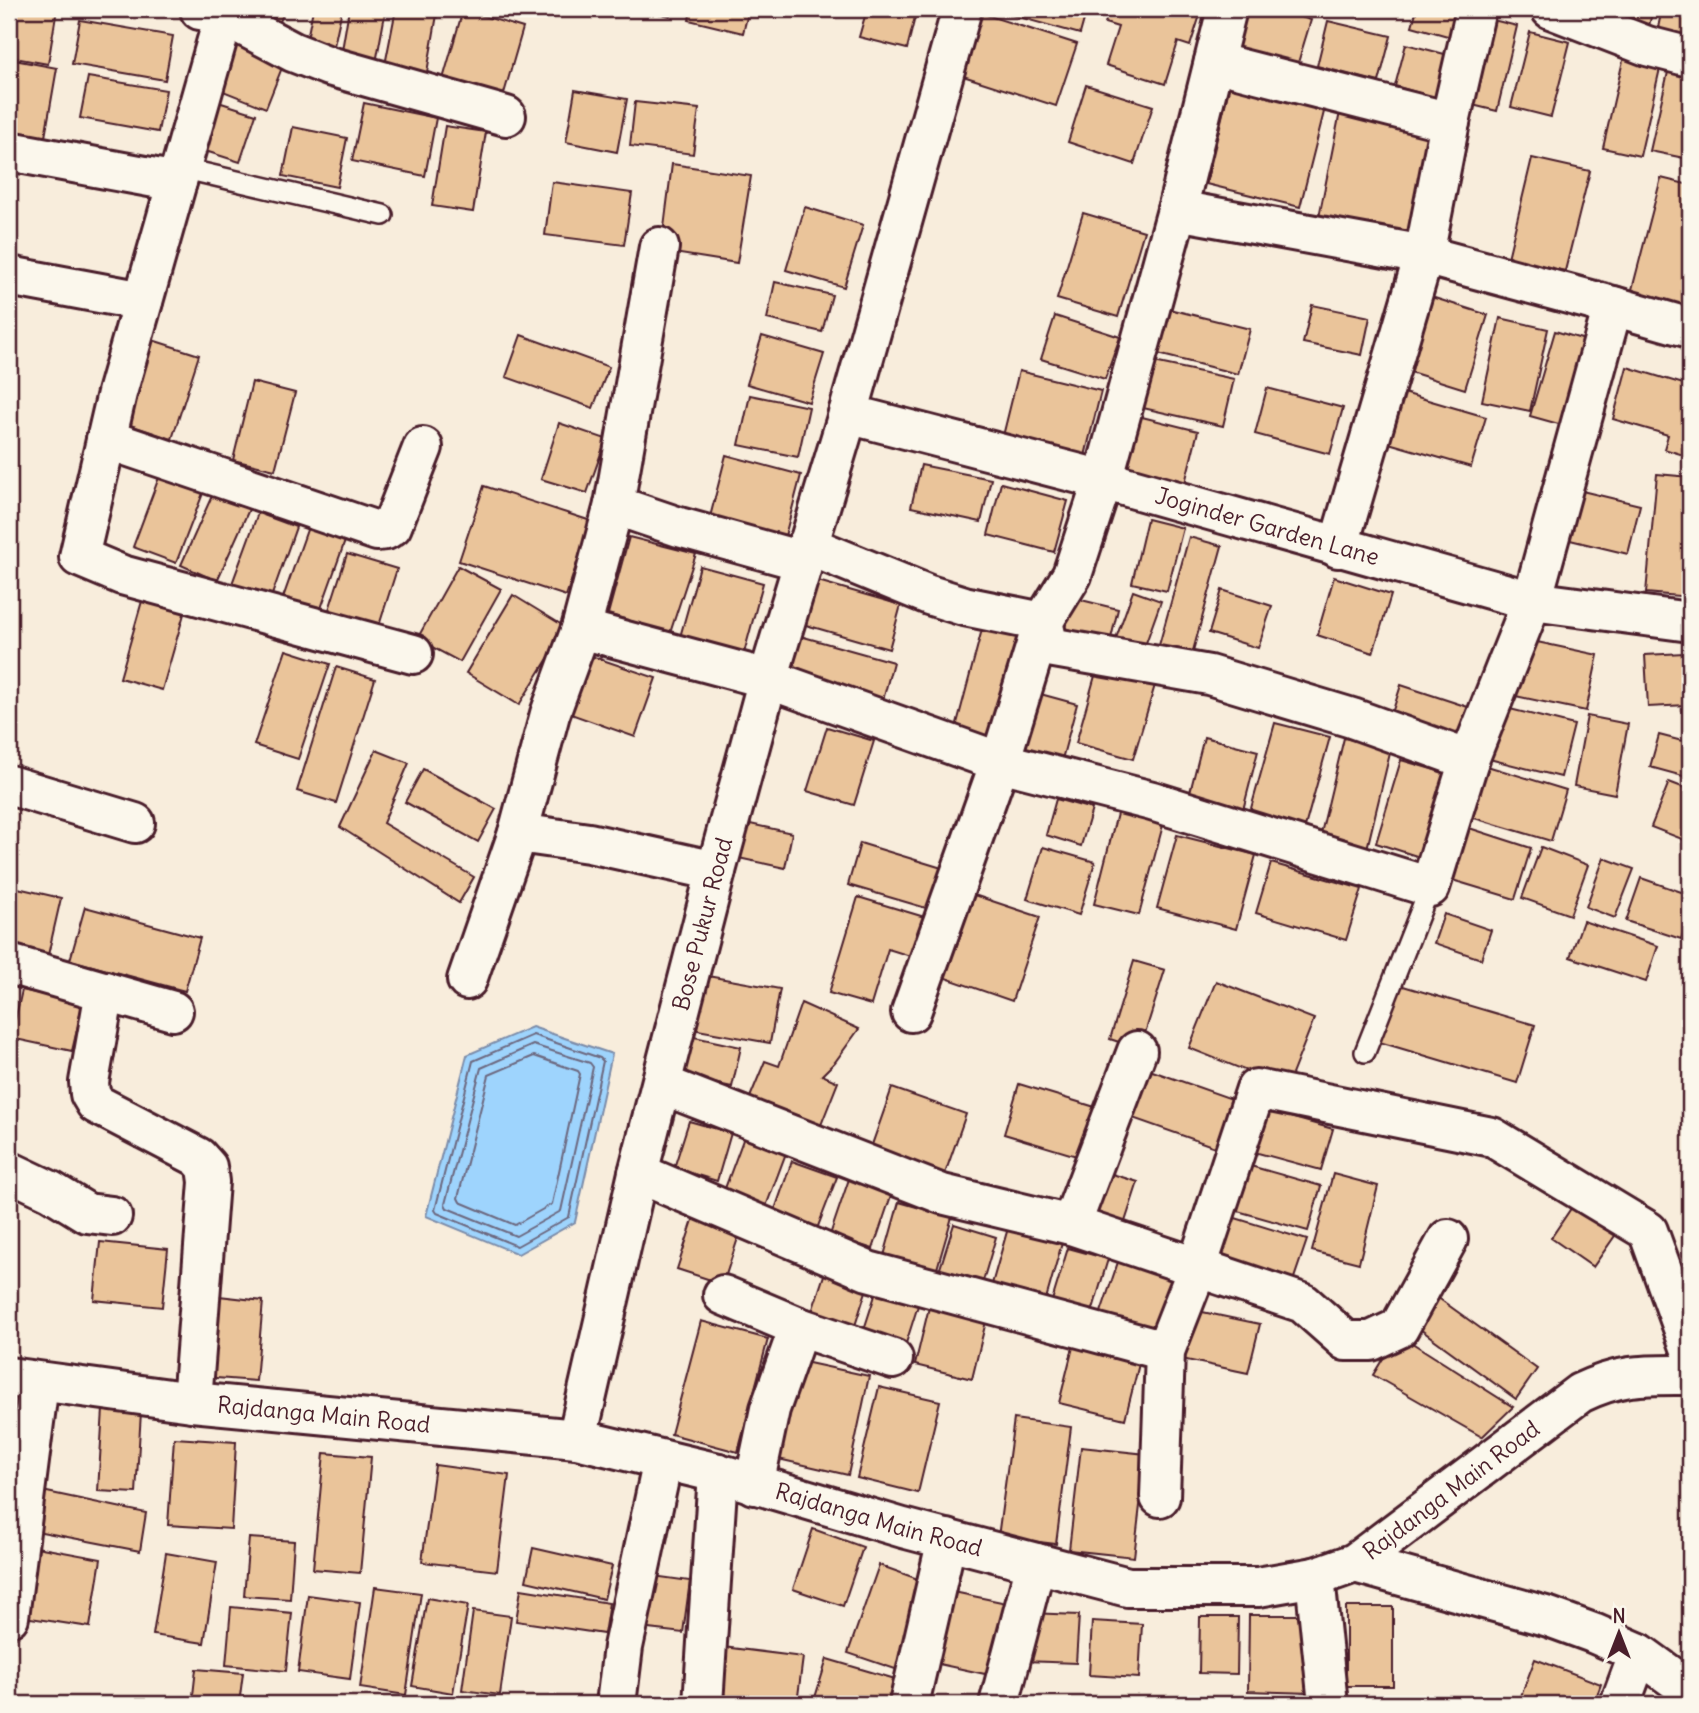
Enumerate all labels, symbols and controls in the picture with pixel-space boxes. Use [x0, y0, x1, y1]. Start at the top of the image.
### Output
street label: Joginder Garden Lane [1152, 480, 1383, 571]
street label: Bose Pukur Road [666, 834, 738, 1014]
street label: Rajdanga Main Road [216, 1389, 432, 1439]
street label: Rajdanga Main Road [1357, 1414, 1545, 1566]
street label: Rajdanga Main Road [772, 1476, 986, 1562]
north arrow [1584, 1598, 1654, 1668]
text: N [1612, 1604, 1626, 1628]

